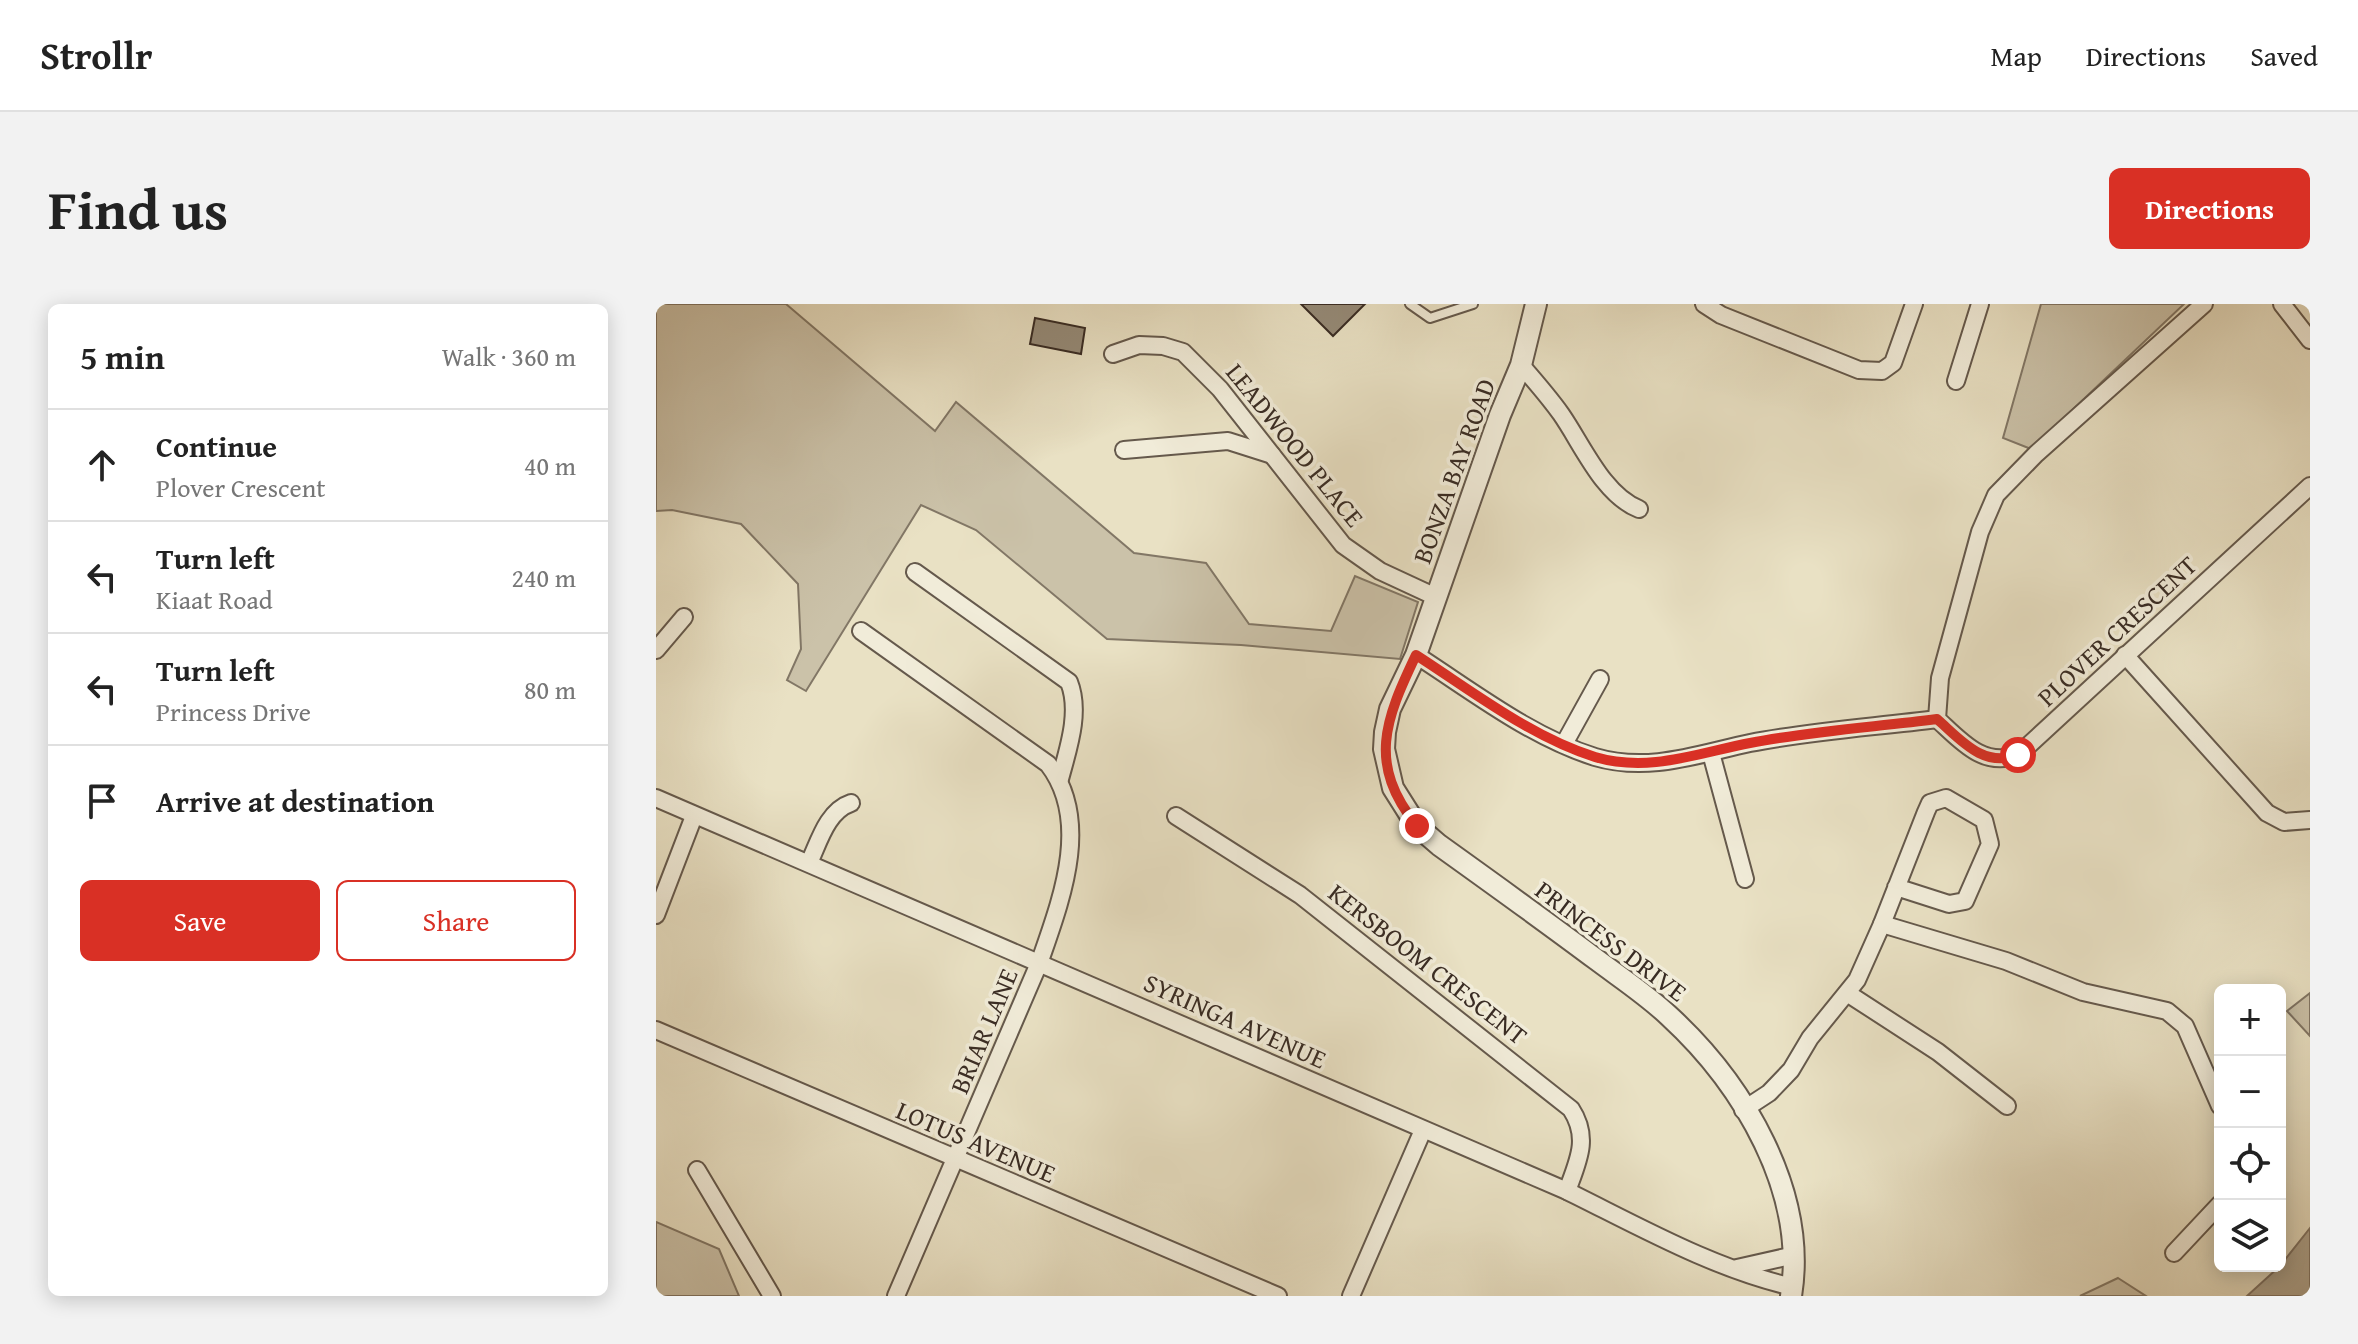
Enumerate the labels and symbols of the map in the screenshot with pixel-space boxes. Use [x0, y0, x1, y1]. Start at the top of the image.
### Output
street label: LEADWOOD PLACE [1217, 354, 1374, 535]
street label: BONZA BAY ROAD [1402, 373, 1505, 569]
street label: PLOVER CRESCENT [2028, 546, 2206, 715]
route start [2000, 737, 2036, 773]
route end [1399, 808, 1435, 844]
street label: PRINCESS DRIVE [1527, 870, 1695, 1011]
street label: KERSBOOM CRESCENT [1320, 873, 1537, 1054]
street label: BRIAR LANE [940, 962, 1027, 1100]
street label: SYRINGA AVENUE [1138, 963, 1333, 1078]
street label: LOTUS AVENUE [890, 1090, 1062, 1193]

